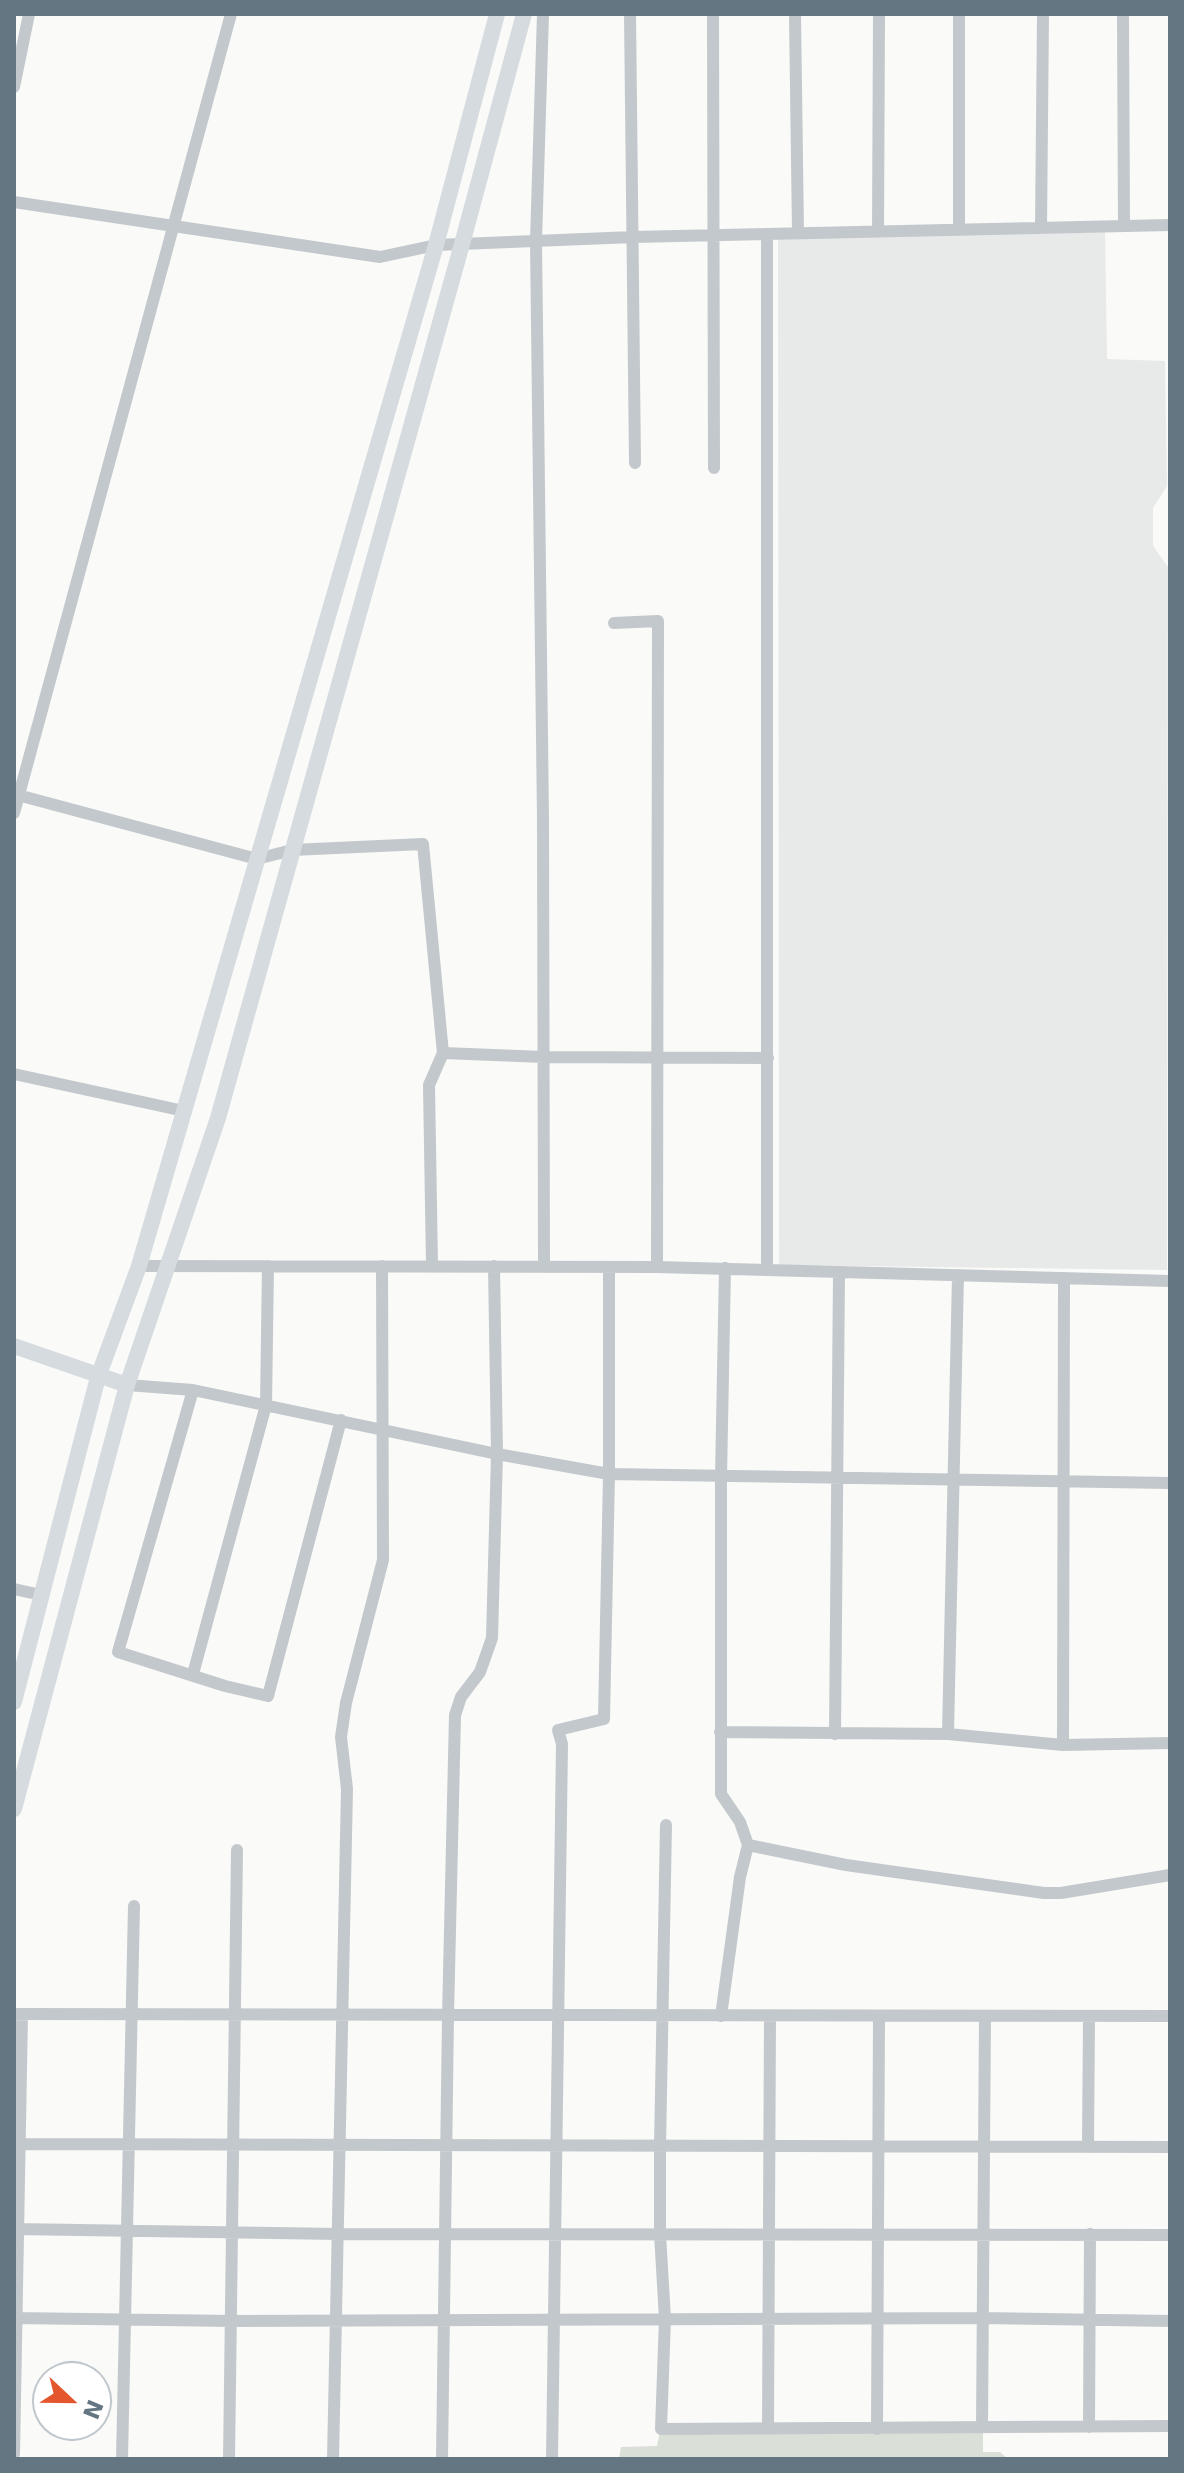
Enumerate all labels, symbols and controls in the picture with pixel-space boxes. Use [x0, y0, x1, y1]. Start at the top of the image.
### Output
north arrow [32, 2361, 112, 2441]
text: N [78, 2396, 108, 2423]

